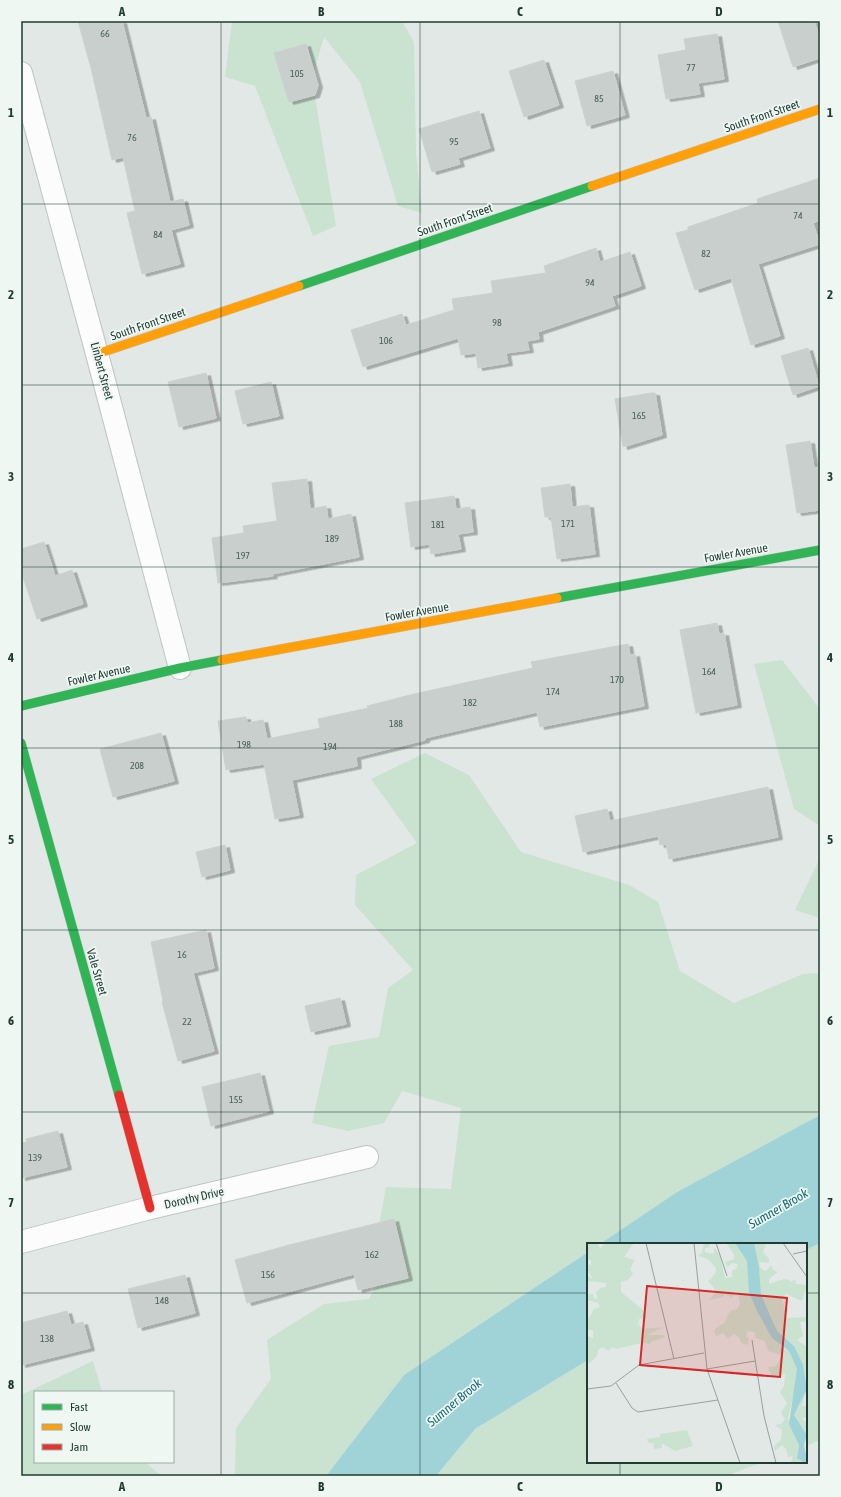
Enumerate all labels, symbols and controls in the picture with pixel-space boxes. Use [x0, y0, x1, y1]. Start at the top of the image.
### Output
text: A [118, 4, 126, 19]
text: B [318, 4, 325, 19]
text: C [517, 4, 523, 19]
text: D [715, 4, 723, 19]
house number: 66 [100, 28, 110, 39]
house number: 77 [686, 62, 696, 73]
house number: 105 [290, 68, 304, 79]
house number: 85 [594, 93, 604, 104]
street label: South Front Street [723, 96, 802, 135]
text: 1 [8, 105, 14, 120]
text: 1 [827, 105, 833, 120]
house number: 76 [127, 132, 137, 143]
house number: 95 [449, 136, 459, 147]
street label: South Front Street [416, 200, 495, 239]
house number: 74 [793, 210, 803, 221]
house number: 84 [153, 229, 163, 240]
house number: 82 [701, 248, 711, 259]
house number: 94 [585, 277, 595, 288]
text: 2 [8, 287, 14, 302]
text: 2 [827, 287, 833, 302]
street label: South Front Street [109, 304, 188, 343]
house number: 98 [492, 317, 502, 328]
house number: 106 [379, 335, 393, 346]
street label: Linbert Street [88, 341, 117, 402]
house number: 165 [632, 410, 646, 421]
text: 3 [8, 469, 14, 484]
text: 3 [827, 469, 833, 484]
house number: 171 [561, 518, 575, 529]
house number: 181 [431, 519, 445, 530]
house number: 189 [325, 533, 339, 544]
street label: Fowler Avenue [703, 541, 769, 565]
house number: 197 [236, 550, 250, 561]
street label: Fowler Avenue [384, 600, 450, 624]
text: 4 [7, 650, 14, 665]
text: 4 [826, 650, 833, 665]
street label: Fowler Avenue [66, 661, 132, 689]
house number: 164 [702, 666, 716, 677]
house number: 170 [610, 674, 624, 685]
house number: 174 [546, 686, 560, 697]
house number: 182 [463, 697, 477, 708]
house number: 188 [389, 718, 403, 729]
house number: 198 [237, 739, 251, 750]
house number: 194 [323, 741, 337, 752]
house number: 208 [130, 760, 144, 771]
text: 5 [8, 832, 14, 847]
text: 5 [827, 832, 833, 847]
street label: Vale Street [84, 947, 110, 997]
house number: 16 [177, 949, 187, 960]
text: 6 [8, 1013, 14, 1028]
text: 6 [827, 1013, 833, 1028]
house number: 22 [182, 1016, 192, 1027]
house number: 155 [229, 1094, 243, 1105]
house number: 139 [28, 1152, 42, 1163]
street label: Dorothy Drive [163, 1184, 225, 1212]
water label: Sumner Brook [745, 1185, 811, 1232]
text: 7 [8, 1195, 14, 1210]
text: 7 [827, 1195, 833, 1210]
inset map [587, 1243, 807, 1463]
house number: 162 [365, 1249, 379, 1260]
house number: 156 [261, 1269, 275, 1280]
house number: 148 [155, 1295, 169, 1306]
house number: 138 [40, 1333, 54, 1344]
water label: Sumner Brook [423, 1375, 485, 1430]
text: 8 [8, 1377, 14, 1392]
text: 8 [827, 1377, 833, 1392]
legend [34, 1391, 174, 1463]
text: Fast [70, 1400, 88, 1414]
text: Slow [70, 1420, 91, 1434]
text: Jam [70, 1440, 88, 1454]
text: A [118, 1479, 126, 1494]
text: B [318, 1479, 325, 1494]
text: C [517, 1479, 523, 1494]
text: D [715, 1479, 723, 1494]

